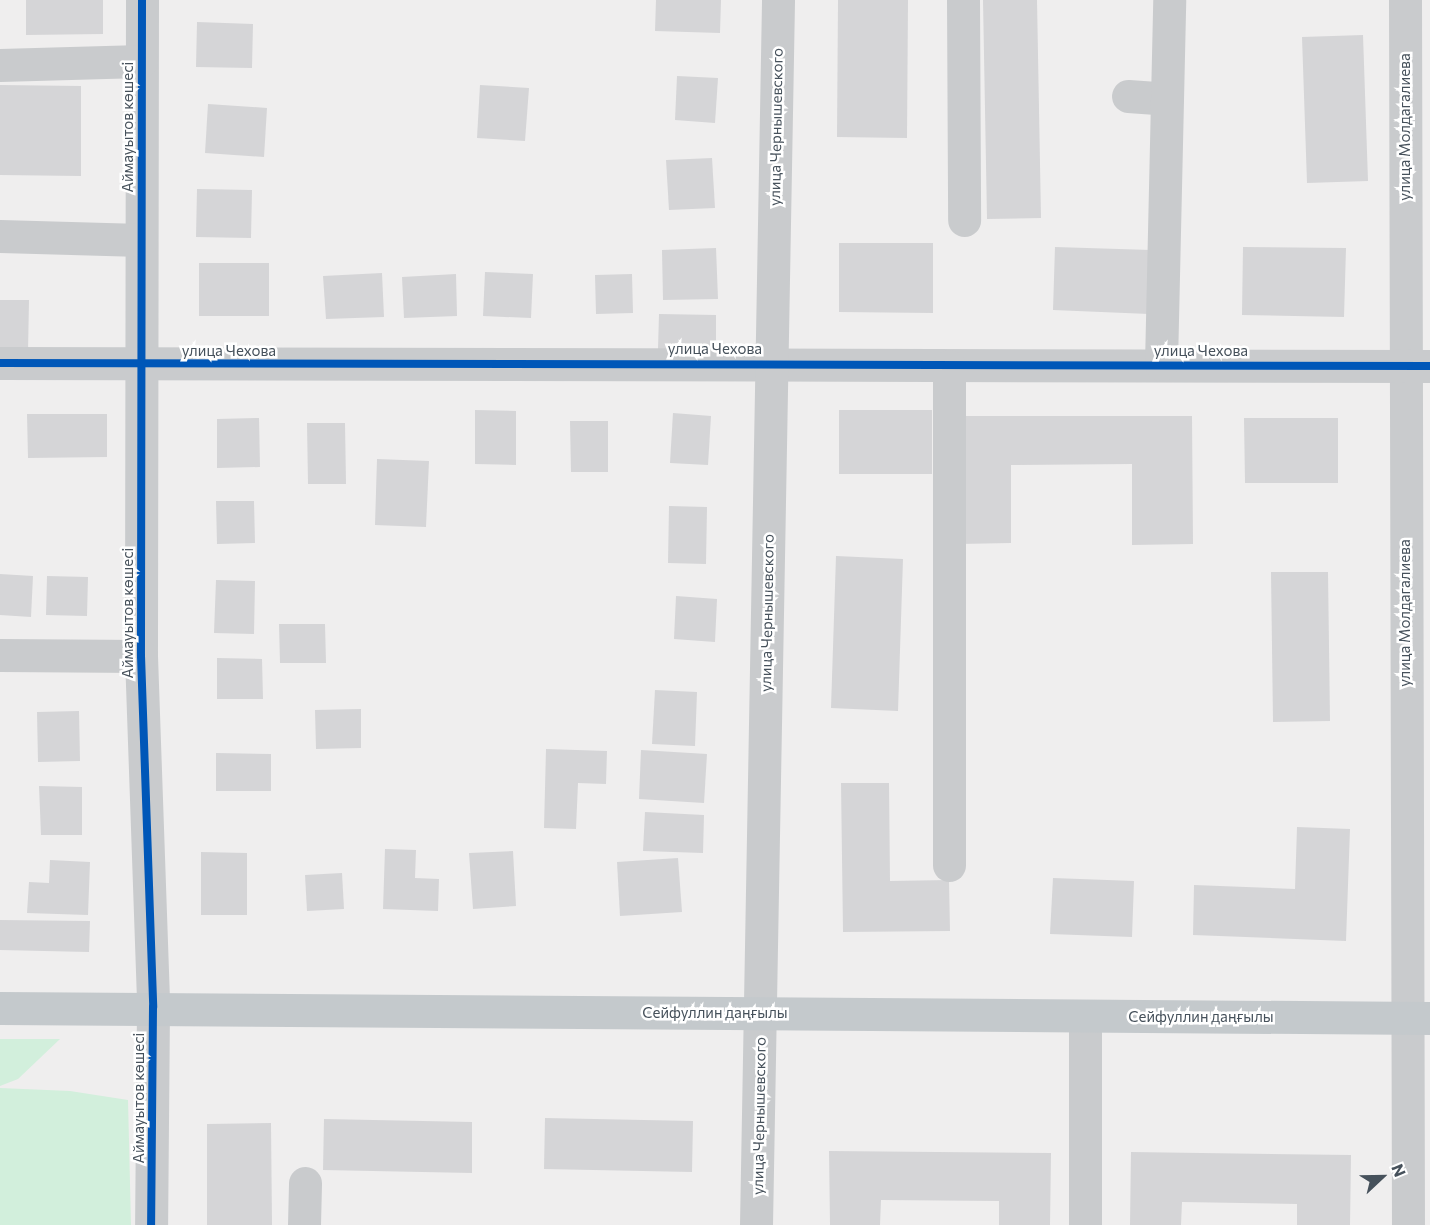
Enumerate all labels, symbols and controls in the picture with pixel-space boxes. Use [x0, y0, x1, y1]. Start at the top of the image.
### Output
street label: улица Чернышевского [766, 48, 786, 206]
street label: улица Молдагалиева [1396, 53, 1414, 201]
street label: Аймауытов көшесі [119, 62, 137, 192]
street label: улица Чехова [668, 340, 762, 358]
street label: улица Чехова [182, 342, 276, 360]
street label: улица Чехова [1154, 342, 1248, 360]
street label: улица Чернышевского [757, 534, 777, 692]
street label: улица Молдагалиева [1396, 539, 1414, 687]
street label: Аймауытов көшесі [119, 548, 137, 678]
street label: Сейфуллин даңғылы [642, 1004, 788, 1022]
street label: Сейфуллин даңғылы [1128, 1008, 1274, 1026]
street label: Аймауытов көшесі [130, 1033, 148, 1163]
street label: улица Чернышевского [749, 1037, 769, 1195]
north arrow [1352, 1147, 1412, 1207]
text: N [1388, 1161, 1410, 1179]

